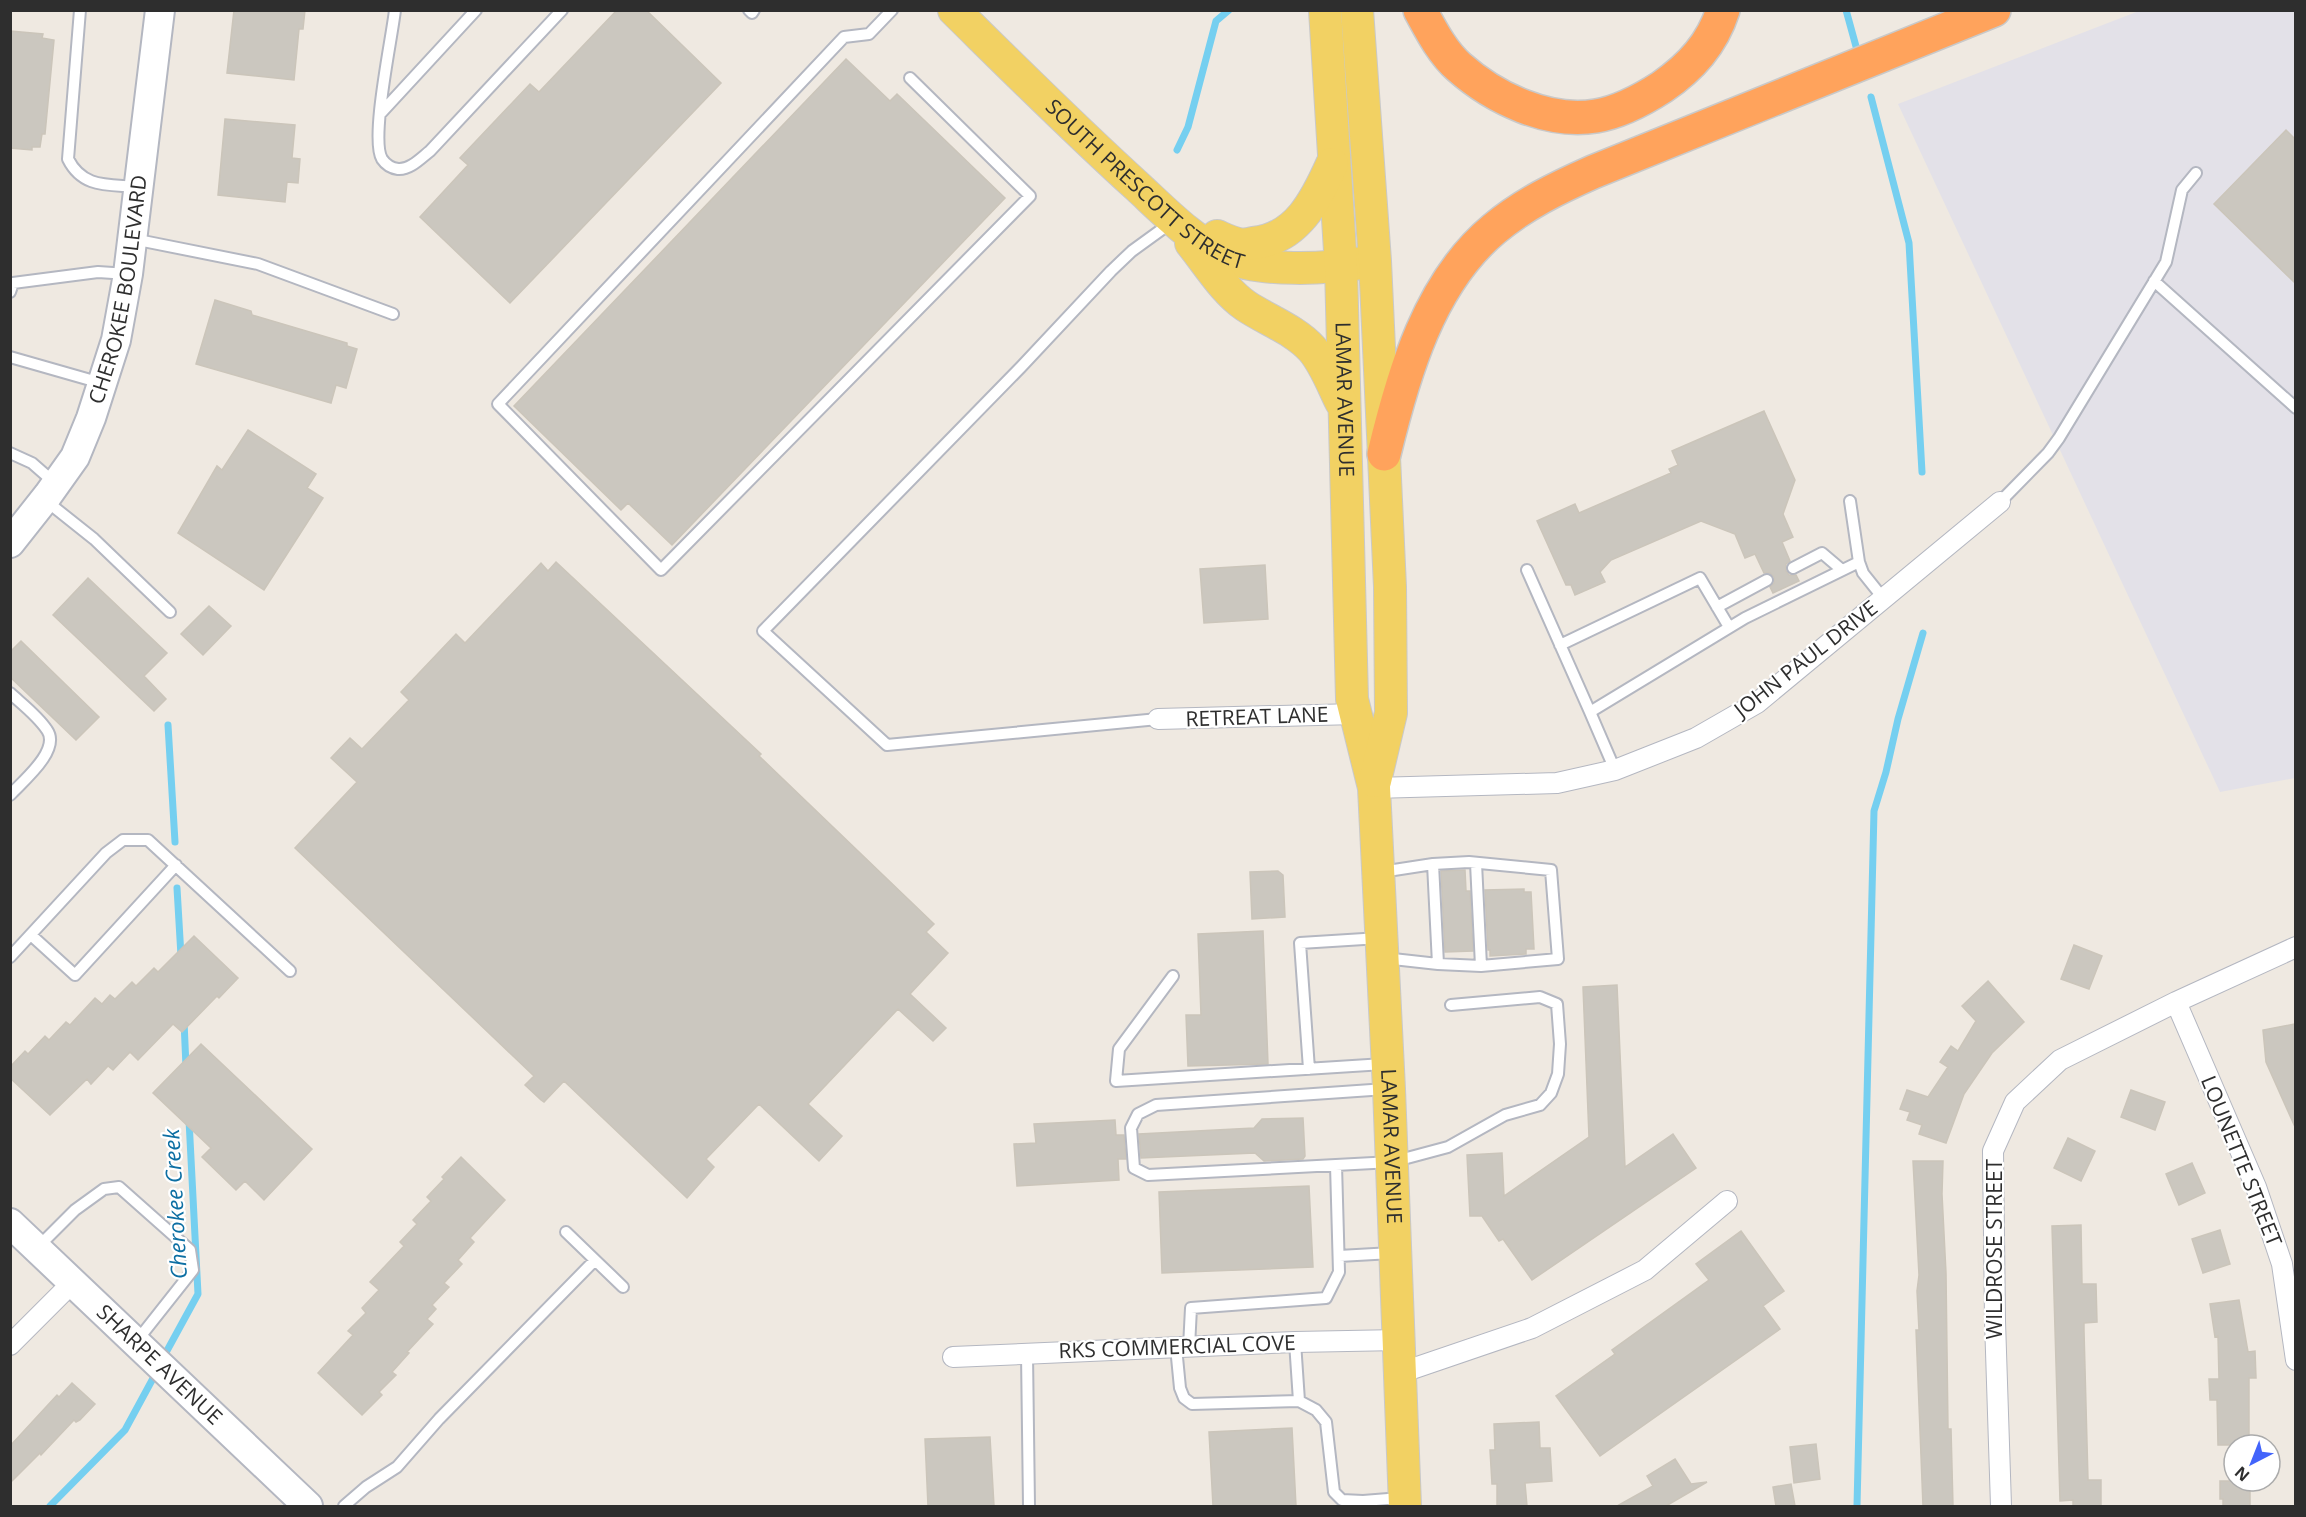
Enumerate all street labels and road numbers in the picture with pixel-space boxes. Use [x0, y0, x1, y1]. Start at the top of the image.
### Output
street label: SOUTH PRESCOTT STREET [1040, 93, 1248, 275]
street label: CHEROKEE BOULEVARD [81, 173, 153, 407]
street label: LAMAR AVENUE [1329, 322, 1361, 477]
street label: JOHN PAUL DRIVE [1726, 593, 1883, 724]
street label: RETREAT LANE [1185, 700, 1329, 732]
street label: LAMAR AVENUE [1375, 1068, 1409, 1224]
street label: LOUNETTE STREET [2195, 1071, 2289, 1250]
street label: WILDROSE STREET [1980, 1158, 2008, 1339]
street label: SHARPE AVENUE [91, 1298, 229, 1431]
street label: RKS COMMERCIAL COVE [1058, 1328, 1296, 1364]

